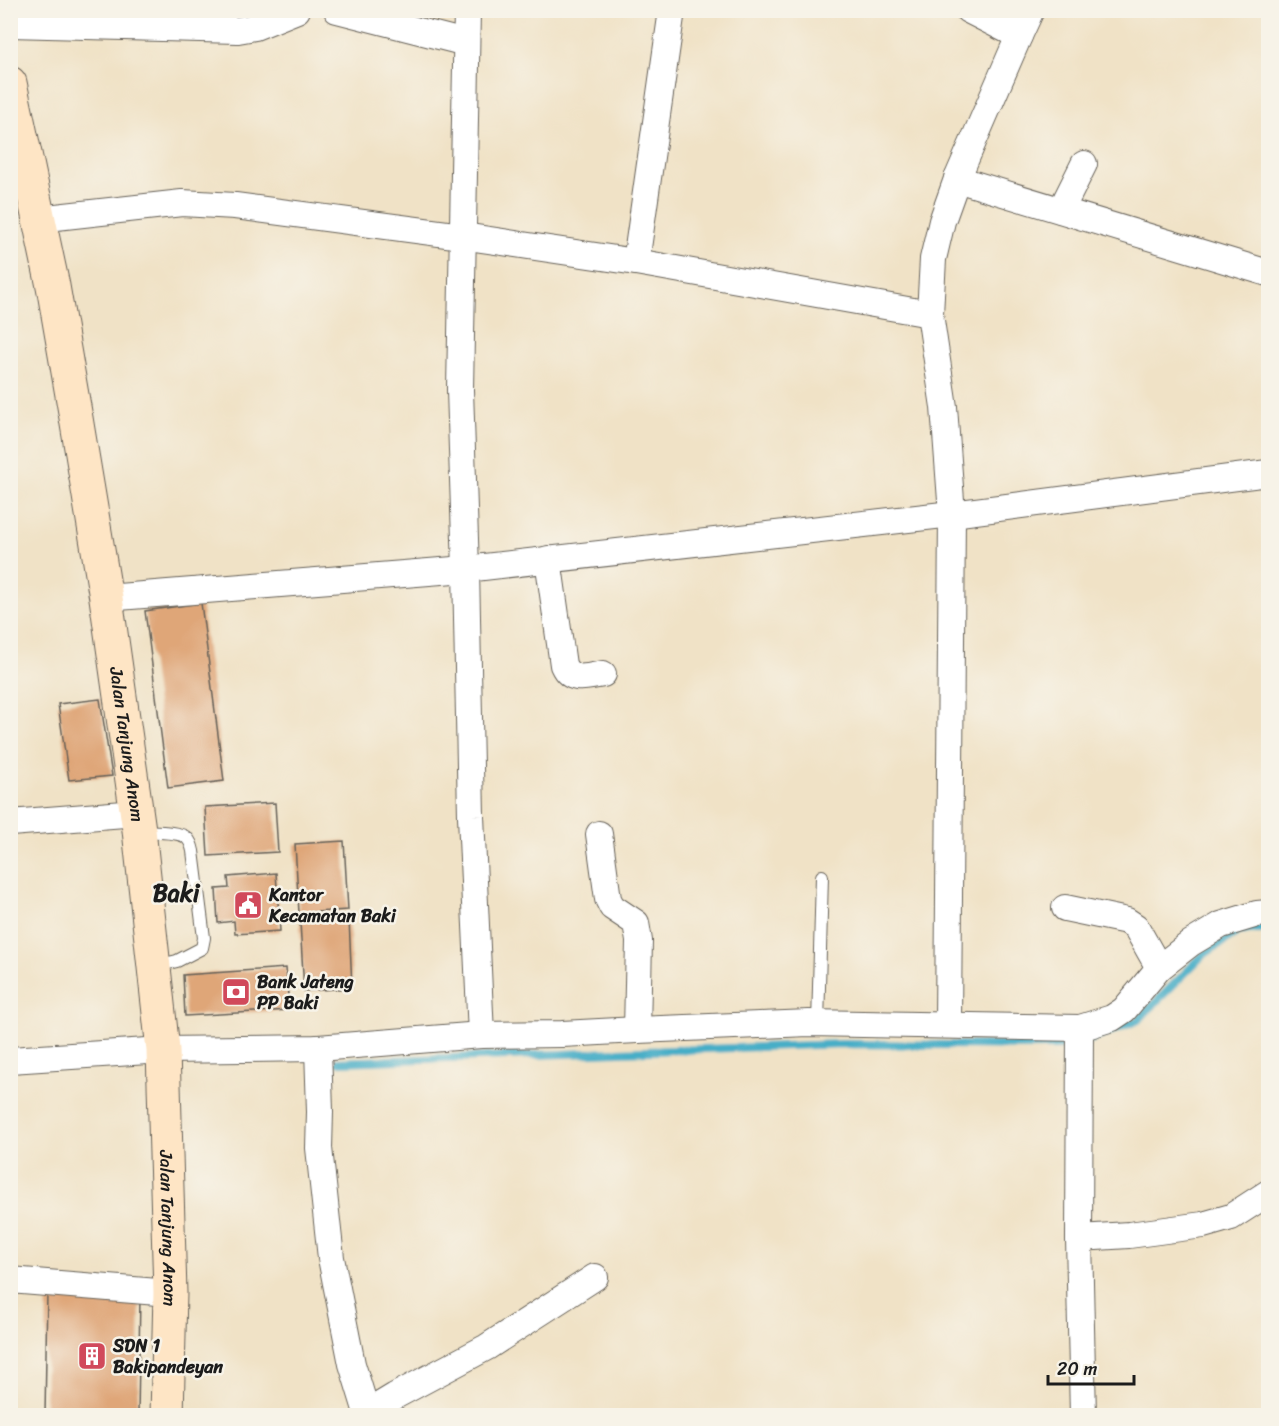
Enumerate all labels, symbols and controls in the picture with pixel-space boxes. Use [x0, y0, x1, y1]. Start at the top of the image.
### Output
street label: Jalan Tanjung Anom [100, 664, 154, 824]
district label: Baki [153, 872, 201, 914]
place label: Kantor Kecamatan Baki [268, 879, 397, 932]
public building icon: Kantor Kecamatan Baki [232, 889, 264, 921]
place label: Bank Jateng PP Baki [257, 966, 354, 1019]
bank icon: Bank Jateng PP Baki [220, 976, 252, 1008]
street label: Jalan Tanjung Anom [150, 1149, 186, 1307]
place label: SDN 1 Bakipandeyan [112, 1330, 223, 1383]
building icon: SDN 1 Bakipandeyan [76, 1340, 108, 1372]
scale bar [1048, 1348, 1134, 1386]
text: 20 m [1057, 1353, 1097, 1385]

